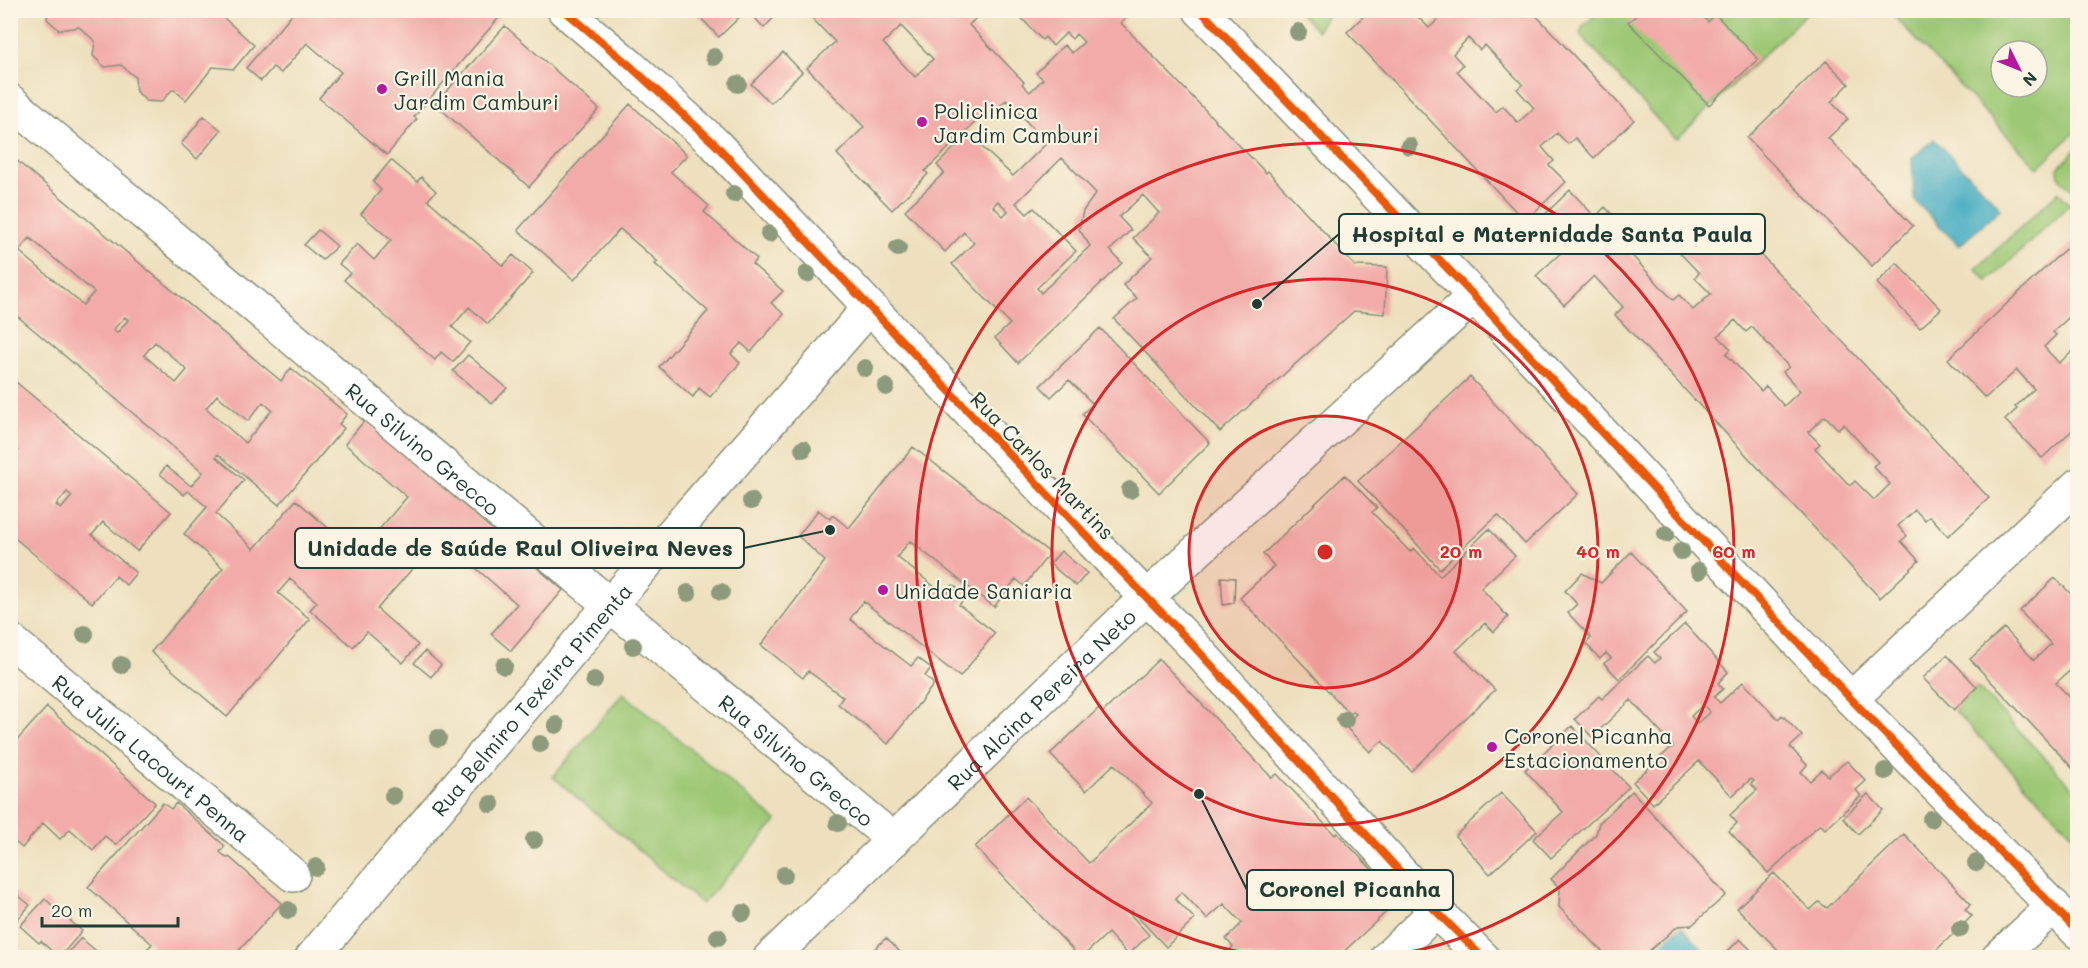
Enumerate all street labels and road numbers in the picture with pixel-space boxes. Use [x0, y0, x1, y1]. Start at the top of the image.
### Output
street label: Rua Silvino Grecco [341, 376, 506, 521]
street label: Rua Carlos Martins [965, 385, 1121, 545]
street label: Rua Belmiro Texeira Pimenta [424, 577, 637, 821]
street label: Rua Alcina Pereira Neto [941, 602, 1141, 795]
street label: Rua Julia Lacourt Penna [47, 668, 256, 847]
street label: Rua Silvino Grecco [714, 688, 880, 831]

